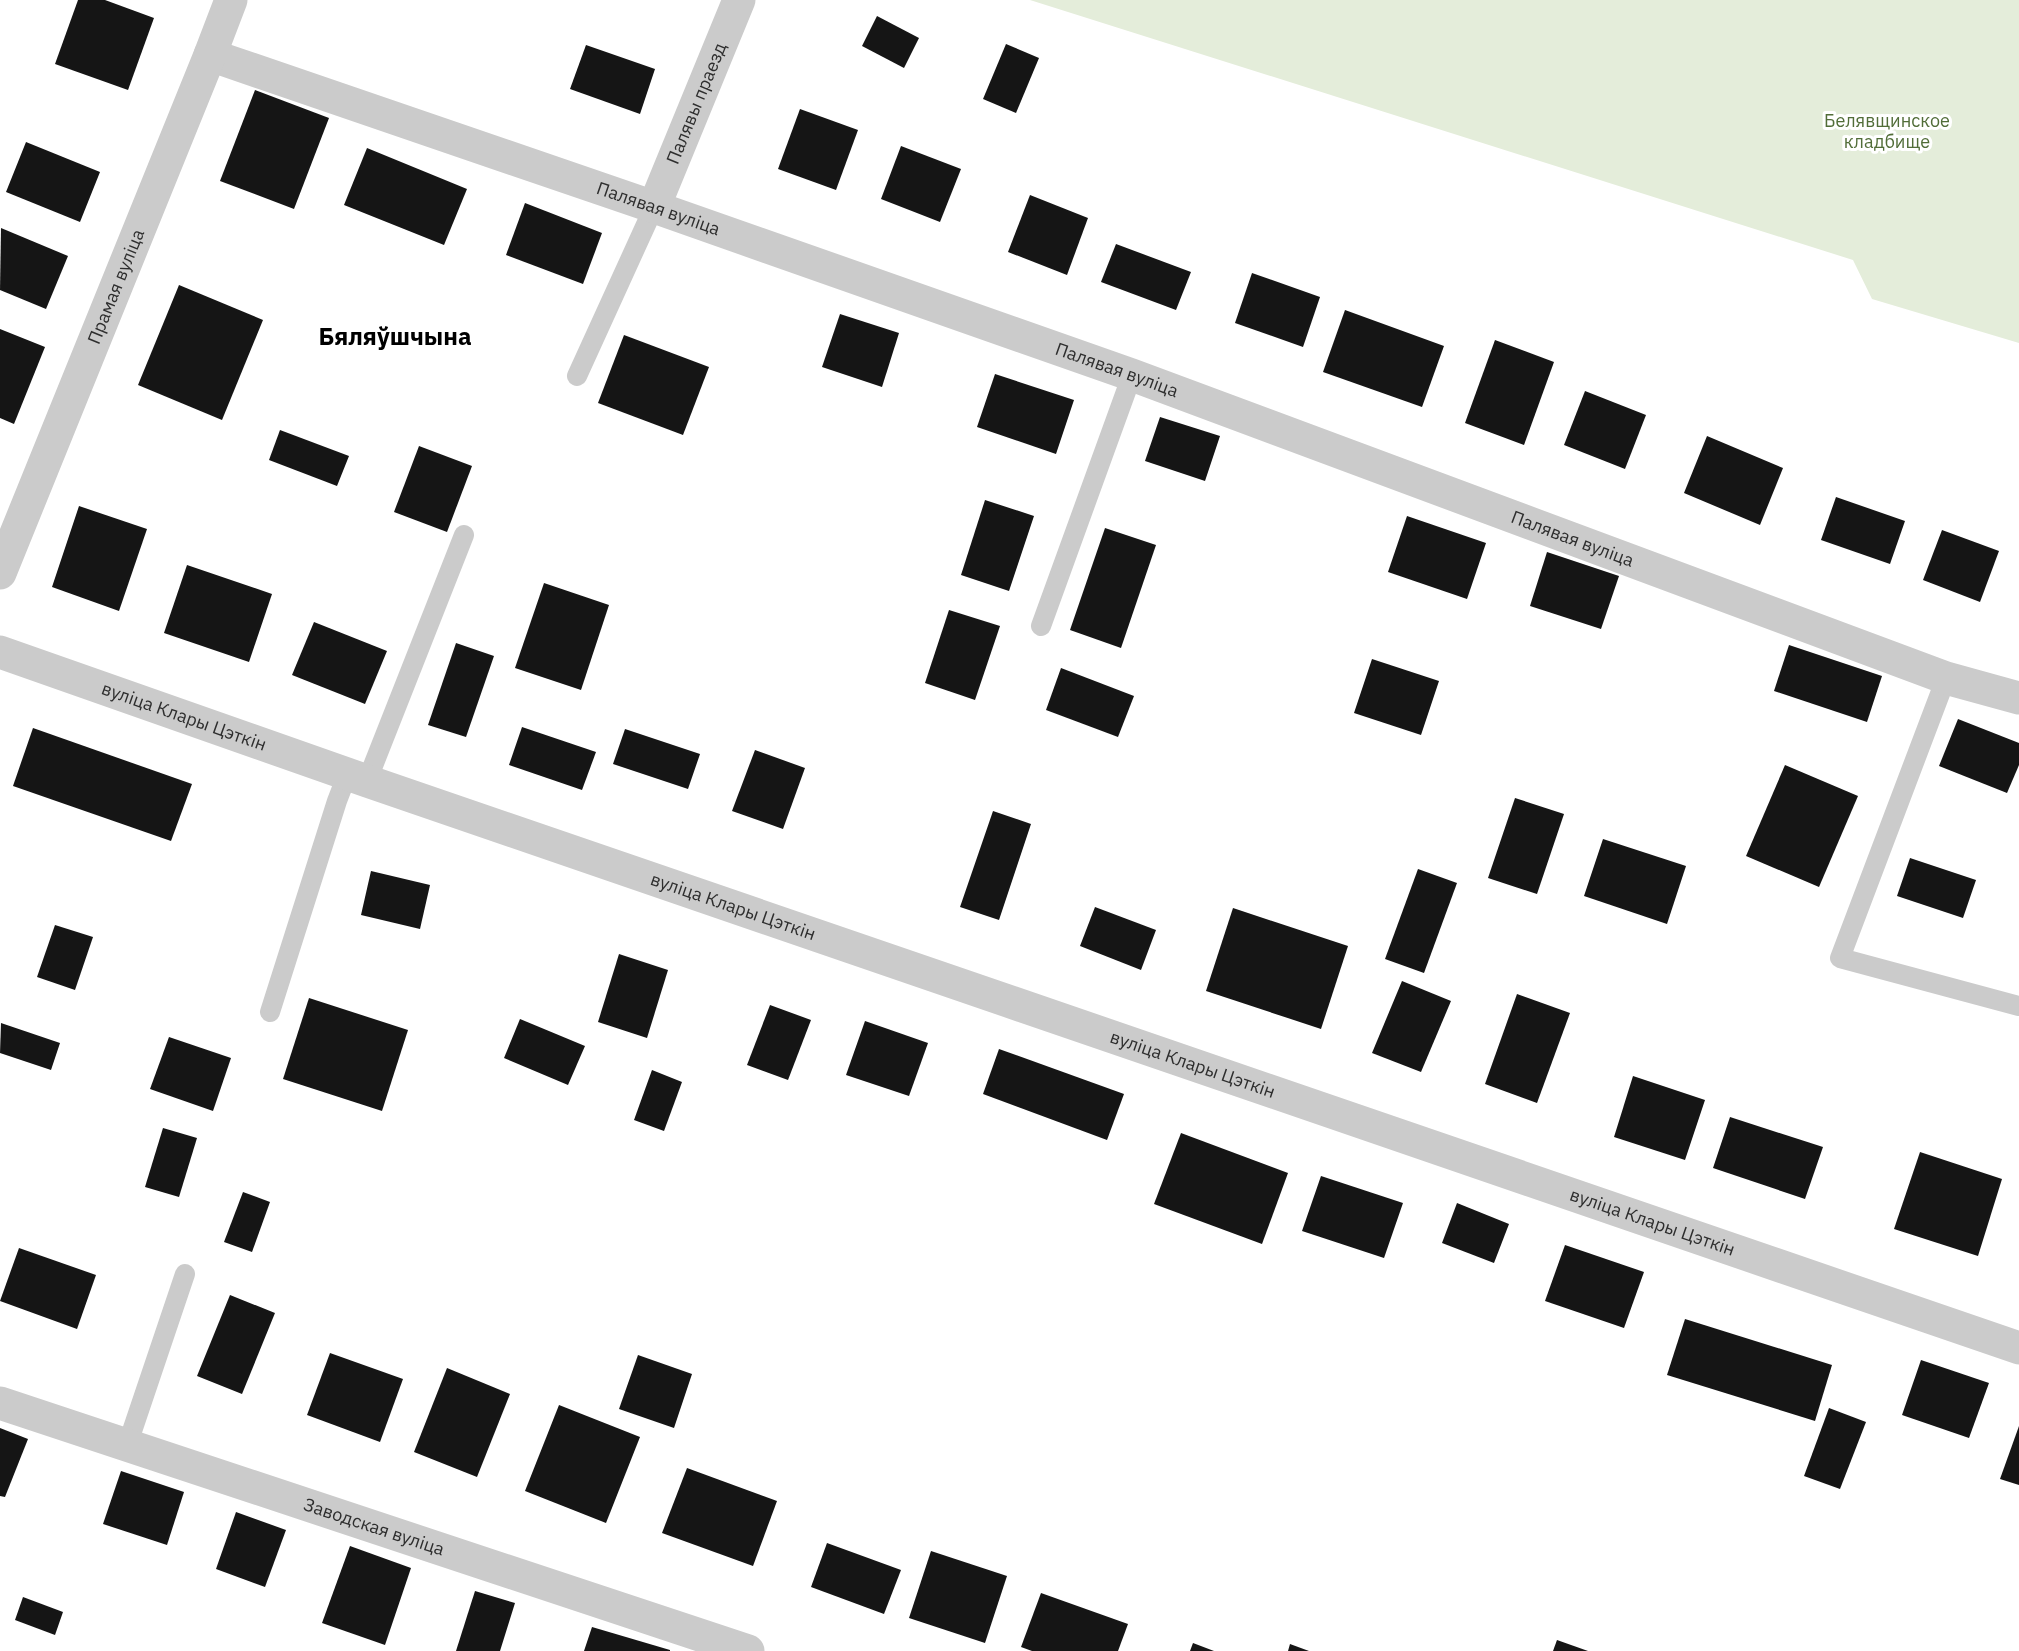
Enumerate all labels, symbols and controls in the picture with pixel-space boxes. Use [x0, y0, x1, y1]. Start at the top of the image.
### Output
street label: Палявы праезд [661, 39, 731, 167]
park label: Белявщинское кладбище [1824, 109, 1950, 153]
street label: Палявая вуліца [594, 176, 724, 240]
street label: Прамая вуліца [82, 225, 149, 347]
district label: Бяляўшчына [318, 320, 472, 352]
street label: Палявая вуліца [1052, 337, 1182, 402]
street label: Палявая вуліца [1508, 505, 1638, 572]
street label: вуліца Клары Цэткін [99, 677, 270, 756]
street label: вуліца Клары Цэткін [648, 867, 819, 945]
street label: вуліца Клары Цэткін [1107, 1025, 1278, 1103]
street label: вуліца Клары Цэткін [1567, 1183, 1738, 1261]
street label: Заводская вуліца [301, 1492, 448, 1561]

